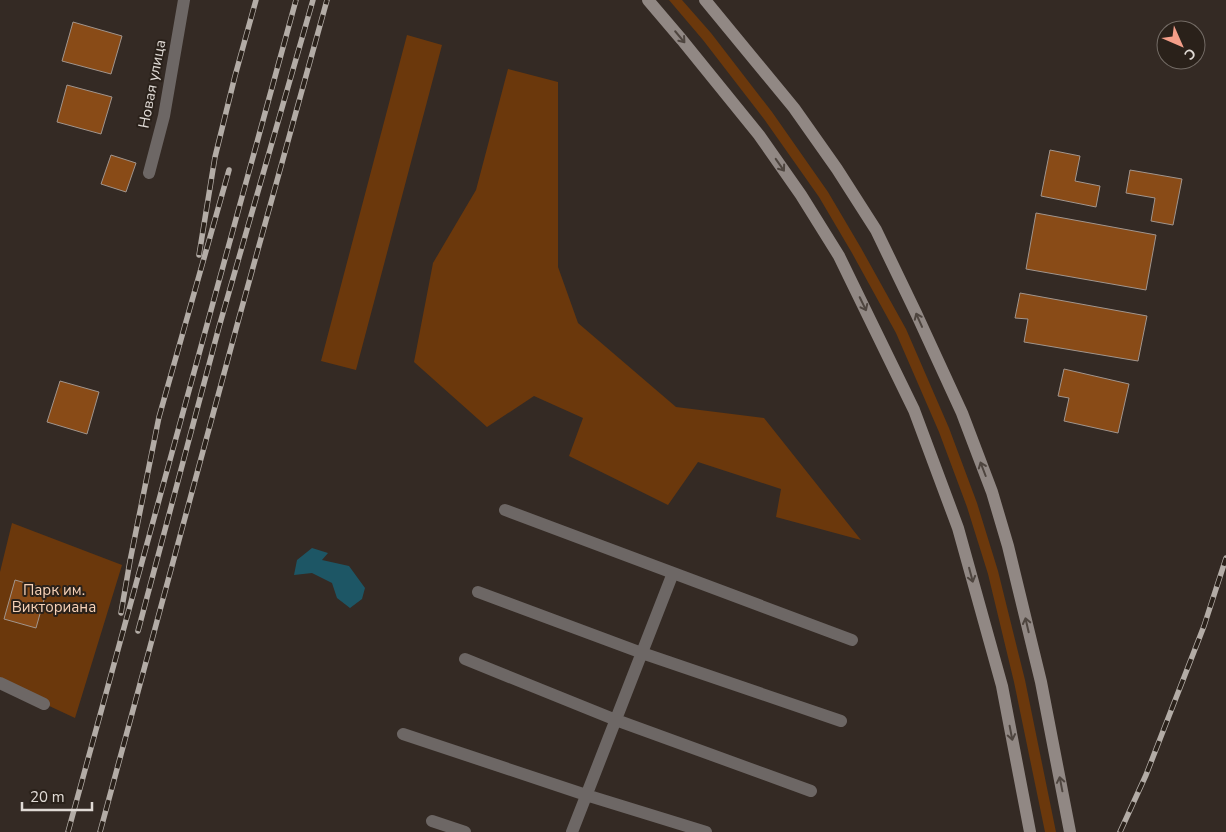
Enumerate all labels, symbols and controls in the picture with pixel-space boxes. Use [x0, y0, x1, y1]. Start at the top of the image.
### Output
north arrow [1156, 20, 1206, 70]
one-way arrow [674, 30, 685, 43]
street label: Новая улица [134, 38, 170, 130]
text: С [1179, 44, 1200, 64]
one-way arrow [775, 158, 785, 172]
one-way arrow [859, 296, 868, 311]
one-way arrow [914, 313, 924, 328]
one-way arrow [978, 462, 987, 477]
one-way arrow [967, 567, 976, 583]
park label: Парк им. Викториана [12, 580, 96, 617]
one-way arrow [1022, 618, 1031, 634]
one-way arrow [1006, 724, 1016, 740]
one-way arrow [1056, 777, 1065, 793]
scale bar [22, 780, 92, 812]
text: 20 m [30, 787, 65, 807]

